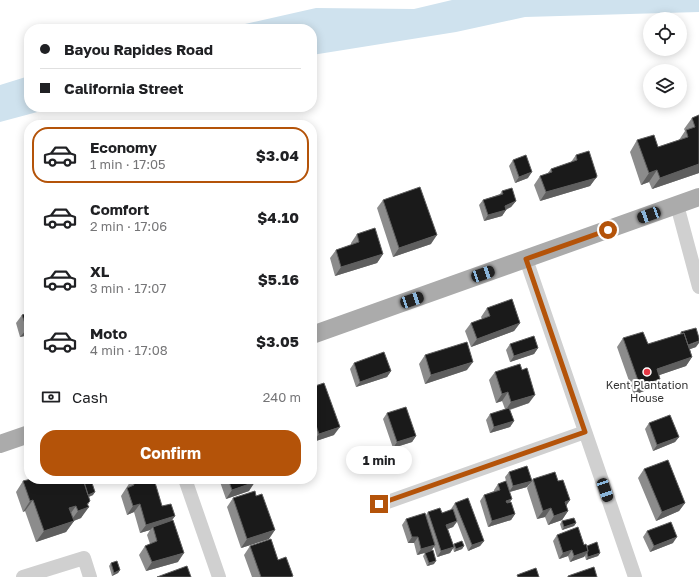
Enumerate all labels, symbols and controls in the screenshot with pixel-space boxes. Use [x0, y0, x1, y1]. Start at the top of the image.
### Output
map controls [643, 12, 687, 108]
button: locate [643, 12, 687, 56]
text: Bayou Rapides Road [64, 40, 213, 58]
button: layers [643, 64, 687, 108]
text: California Street [64, 79, 184, 97]
icon: car [42, 137, 78, 173]
text: Economy [90, 138, 157, 156]
text: $3.04 [256, 146, 299, 164]
text: 1 min · 17:05 [90, 156, 166, 172]
icon: car [42, 199, 78, 235]
text: Comfort [90, 200, 149, 218]
car [636, 205, 662, 225]
text: $4.10 [257, 208, 299, 226]
text: 2 min · 17:06 [90, 218, 167, 234]
route start [599, 221, 617, 239]
icon: car [42, 261, 78, 297]
text: XL [90, 262, 109, 280]
car [470, 264, 496, 284]
text: $5.16 [258, 270, 299, 288]
text: 3 min · 17:07 [90, 280, 166, 296]
car [399, 290, 425, 310]
icon: car [42, 323, 78, 359]
text: Moto [90, 324, 127, 342]
text: $3.05 [256, 332, 299, 350]
text: 4 min · 17:08 [90, 342, 168, 358]
marker: Kent Plantation House [642, 367, 652, 377]
place label: Kent Plantation House [606, 378, 688, 404]
icon: cash [40, 386, 62, 408]
text: Cash [72, 388, 108, 406]
text: 240 m [263, 389, 301, 405]
button: Confirm [40, 430, 301, 476]
callout: 1 min [346, 446, 412, 474]
text: 1 min [363, 452, 395, 468]
car [595, 477, 615, 503]
route end [370, 495, 388, 513]

